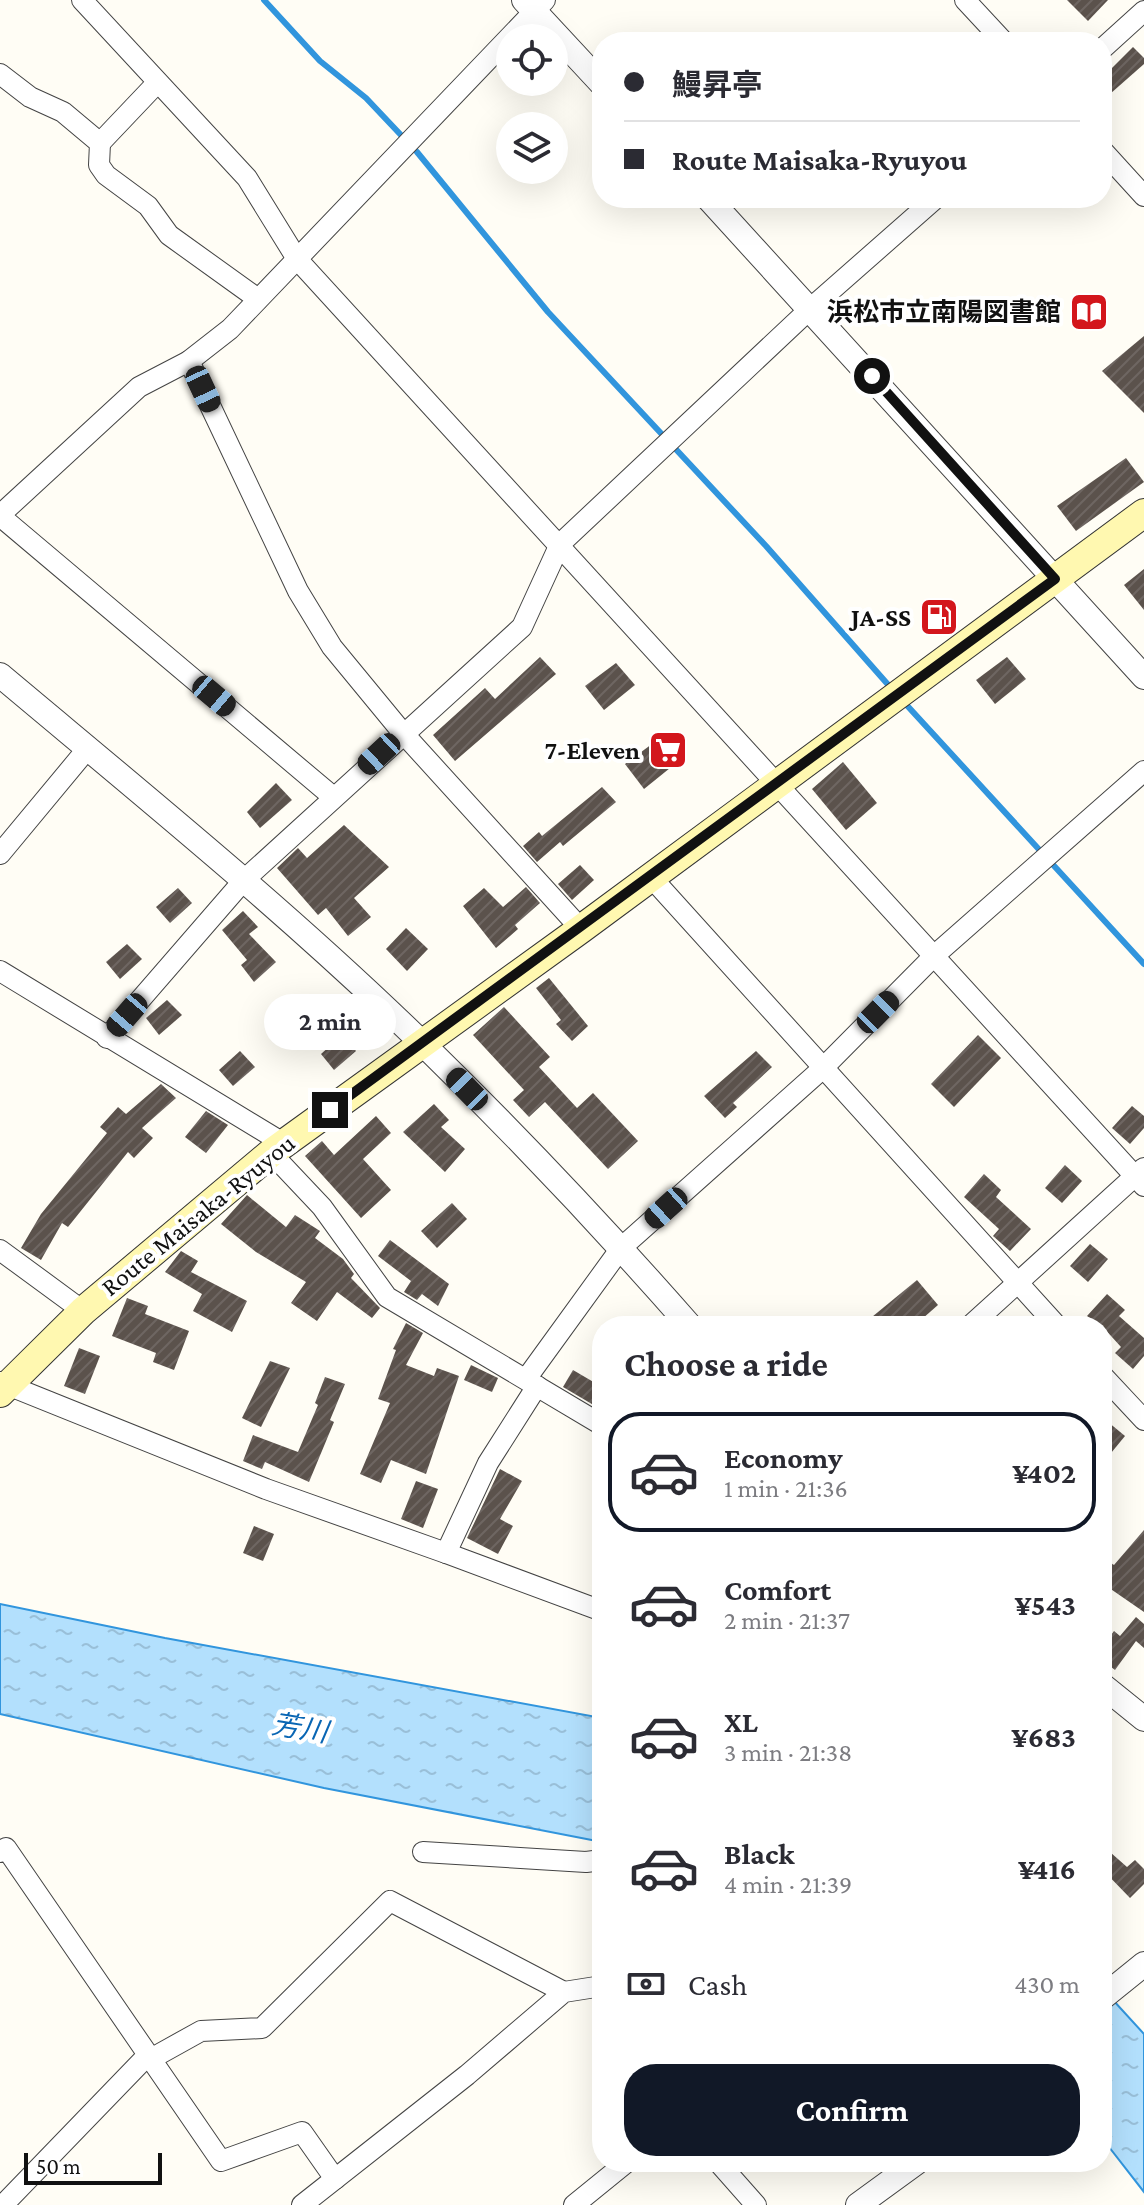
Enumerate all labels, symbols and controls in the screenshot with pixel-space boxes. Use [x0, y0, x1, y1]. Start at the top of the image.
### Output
map controls [496, 24, 568, 184]
button: locate [496, 24, 568, 96]
text: 鰻昇亭 [672, 68, 762, 101]
button: layers [496, 112, 568, 184]
text: Route Maisaka-Ryuyou [672, 143, 967, 176]
library icon: 浜松市立南陽図書館 [1068, 291, 1110, 333]
place label: 浜松市立南陽図書館 [827, 298, 1061, 327]
route start [854, 358, 890, 394]
car [182, 362, 224, 416]
fuel station icon: JA-SS [918, 596, 960, 638]
place label: JA-SS [848, 603, 911, 632]
car [188, 671, 240, 721]
car [353, 729, 405, 779]
supermarket icon: 7-Eleven [647, 729, 689, 771]
place label: 7-Eleven [544, 736, 640, 765]
car [853, 987, 903, 1037]
car [102, 989, 152, 1041]
callout: 2 min [264, 994, 396, 1050]
text: 2 min [299, 1007, 361, 1036]
car [442, 1063, 492, 1115]
route end [312, 1092, 348, 1128]
street label: Route Maisaka-Ryuyou [96, 1128, 301, 1302]
car [640, 1183, 692, 1233]
text: Choose a ride [624, 1344, 828, 1384]
icon: car [628, 1436, 700, 1508]
text: Economy [724, 1441, 843, 1474]
text: ¥402 [1012, 1456, 1076, 1489]
text: 1 min · 21:36 [724, 1474, 848, 1503]
icon: car [628, 1568, 700, 1640]
text: Comfort [724, 1573, 831, 1606]
text: ¥543 [1014, 1588, 1076, 1621]
text: 2 min · 21:37 [724, 1606, 850, 1635]
icon: car [628, 1700, 700, 1772]
text: XL [724, 1705, 758, 1738]
water label: 芳川 [270, 1708, 333, 1748]
text: ¥683 [1011, 1720, 1076, 1753]
text: 3 min · 21:38 [724, 1738, 852, 1767]
icon: car [628, 1832, 700, 1904]
text: Black [724, 1837, 795, 1870]
text: ¥416 [1018, 1852, 1076, 1885]
text: 4 min · 21:39 [724, 1870, 852, 1899]
icon: cash [624, 1962, 668, 2006]
text: Cash [688, 1968, 747, 2001]
text: 430 m [1014, 1970, 1080, 1999]
button: Confirm [624, 2064, 1080, 2156]
scale bar [24, 2149, 162, 2185]
text: 50 m [36, 2154, 81, 2179]

